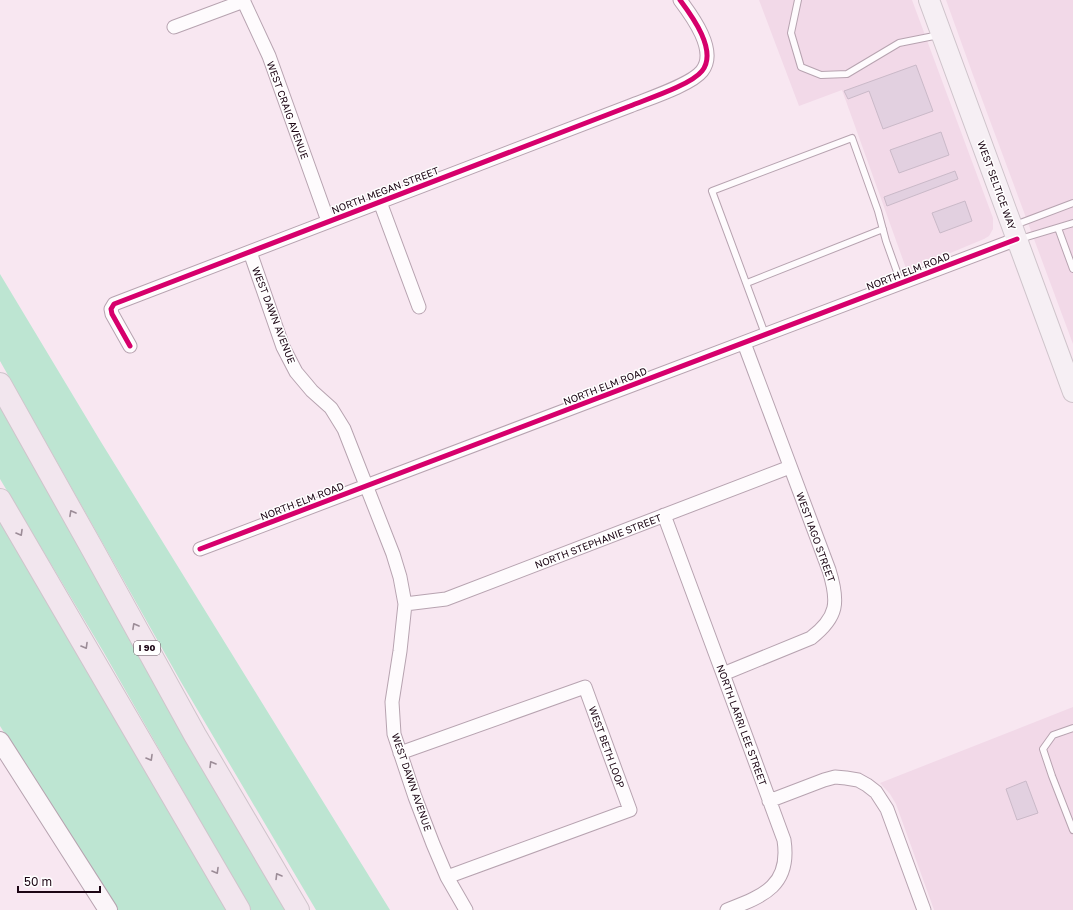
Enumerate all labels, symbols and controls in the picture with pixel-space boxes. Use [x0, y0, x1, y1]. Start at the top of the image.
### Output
street label: WEST CRAIG AVENUE [265, 59, 311, 161]
street label: WEST SELTICE WAY [975, 139, 1019, 232]
street label: NORTH MEGAN STREET [330, 164, 440, 216]
street label: NORTH ELM ROAD [864, 250, 952, 292]
street label: WEST DAWN AVENUE [250, 265, 298, 365]
street label: NORTH ELM ROAD [561, 365, 649, 407]
street label: NORTH ELM ROAD [258, 480, 346, 522]
street label: WEST IAGO STREET [794, 490, 838, 584]
one-way arrow [70, 510, 77, 517]
street label: NORTH STEPHANIE STREET [533, 511, 663, 571]
one-way arrow [15, 529, 22, 536]
one-way arrow [133, 623, 140, 631]
road number: I 90 [134, 641, 160, 655]
one-way arrow [80, 642, 87, 649]
street label: NORTH LARRI LEE STREET [714, 663, 770, 787]
street label: WEST BETH LOOP [587, 704, 628, 790]
street label: WEST DAWN AVENUE [390, 731, 434, 833]
one-way arrow [146, 754, 153, 761]
one-way arrow [210, 761, 217, 768]
one-way arrow [211, 867, 218, 874]
scale bar [18, 868, 100, 894]
one-way arrow [276, 873, 283, 880]
text: 50 m [24, 874, 52, 889]

